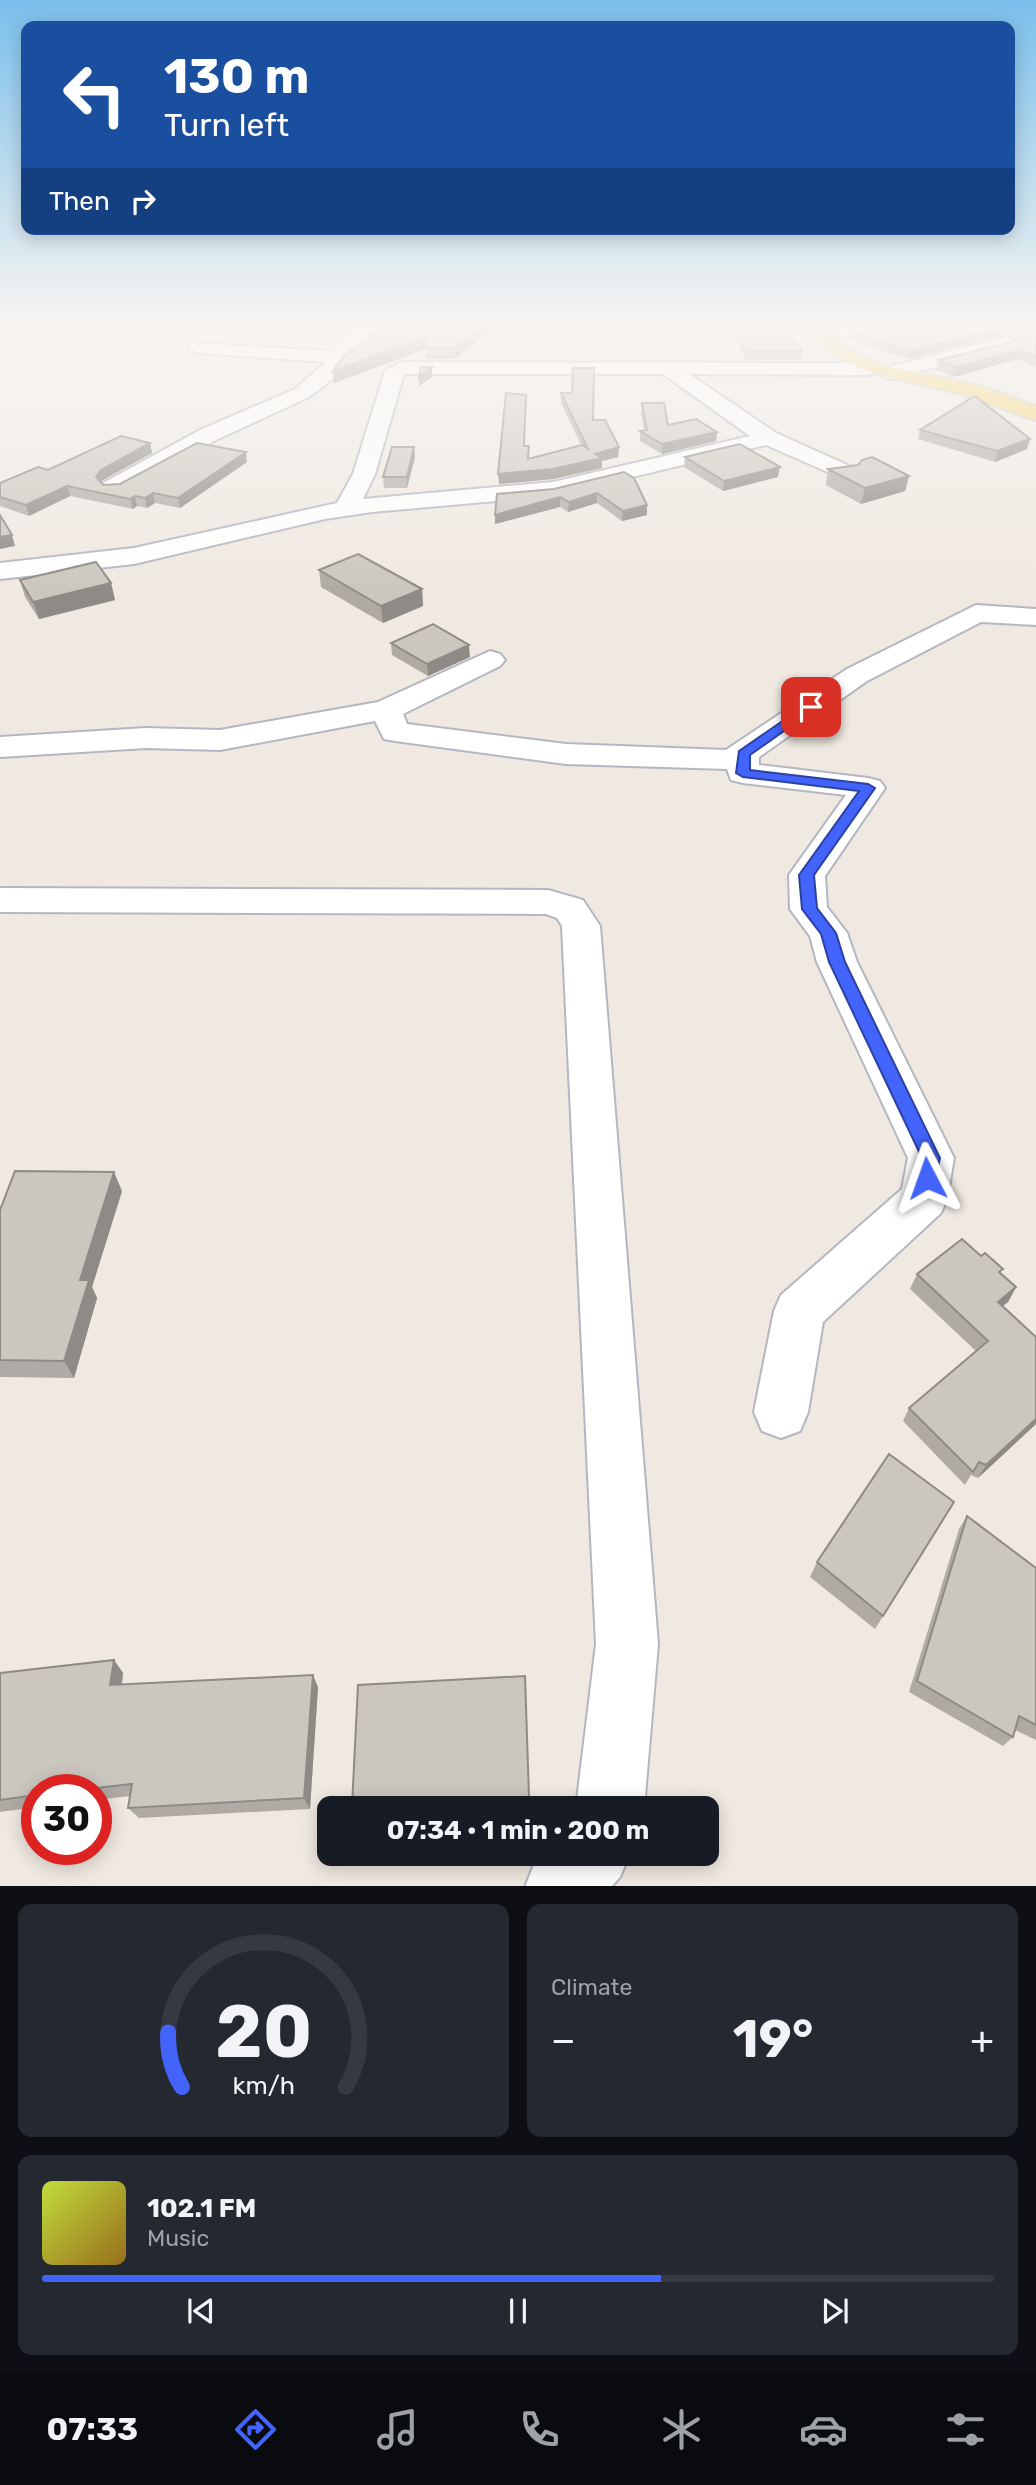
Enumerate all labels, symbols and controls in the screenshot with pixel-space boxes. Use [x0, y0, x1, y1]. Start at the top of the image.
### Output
text: 130 m [164, 47, 309, 105]
icon: left [49, 49, 140, 140]
text: Turn left [164, 106, 289, 144]
icon: right [124, 182, 162, 220]
text: Then [49, 186, 110, 217]
pin [781, 677, 841, 737]
icon: arrive [792, 688, 830, 726]
position arrow [890, 1141, 964, 1215]
speed limit sign: 30 [21, 1774, 112, 1865]
text: 07:34 · 1 min · 200 m [387, 1815, 649, 1846]
text: Climate [551, 1973, 632, 2001]
text: 20 [215, 1989, 312, 2075]
text: 19° [733, 2008, 813, 2070]
text: − [551, 2017, 576, 2063]
text: + [970, 2017, 994, 2063]
text: km/h [232, 2070, 295, 2099]
text: 102.1 FM [147, 2193, 256, 2224]
text: Music [147, 2224, 209, 2252]
icon: previous [182, 2292, 220, 2330]
icon: pause [499, 2292, 537, 2330]
icon: next [816, 2292, 854, 2330]
icon: directions [231, 2405, 280, 2454]
icon: music [373, 2405, 422, 2454]
icon: phone [515, 2405, 564, 2454]
icon: climate [657, 2405, 706, 2454]
icon: car [799, 2405, 848, 2454]
icon: filters [941, 2405, 990, 2454]
text: 07:33 [46, 2410, 138, 2448]

